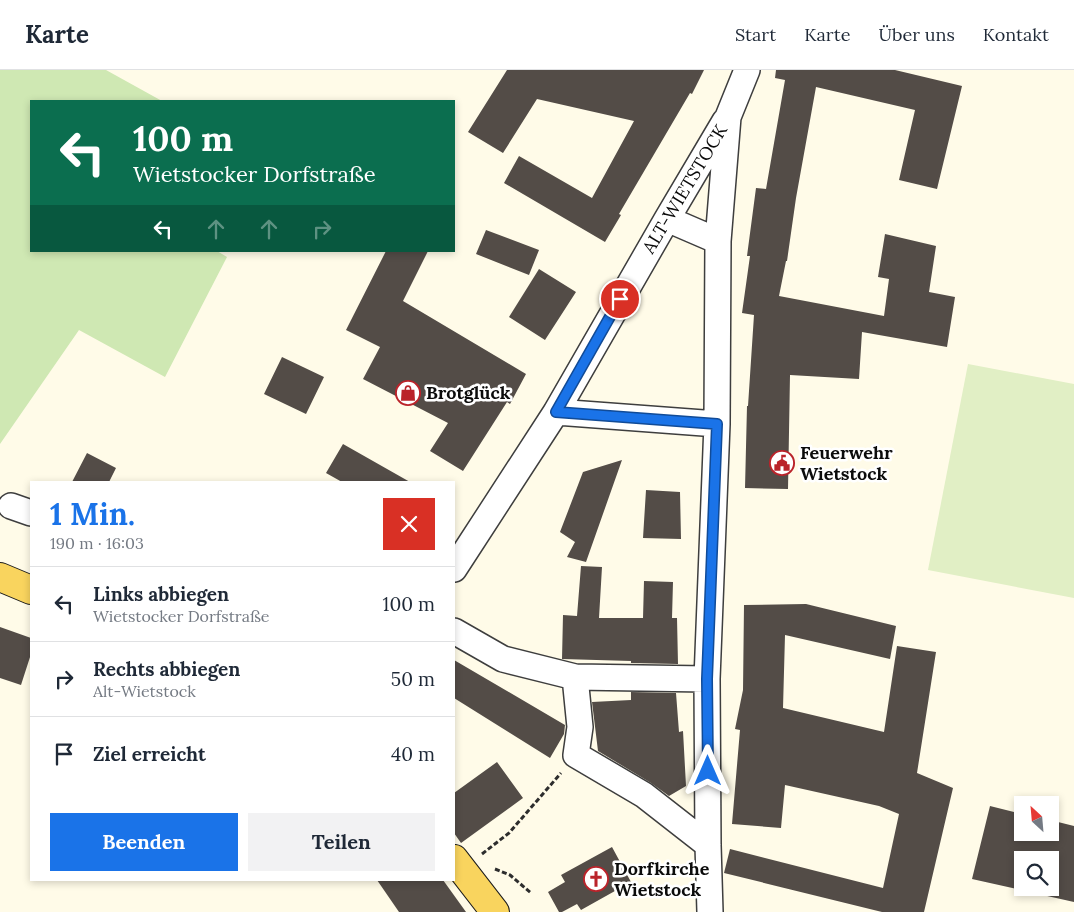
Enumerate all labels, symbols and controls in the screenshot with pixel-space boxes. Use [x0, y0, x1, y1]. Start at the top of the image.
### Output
text: Karte [25, 19, 89, 50]
text: Start [735, 23, 776, 46]
text: Karte [804, 23, 850, 46]
text: Über uns [878, 23, 955, 46]
text: Kontakt [983, 23, 1049, 46]
text: 100 m [133, 116, 233, 161]
street label: ALT-WIETSTOCK [636, 119, 733, 258]
icon: left [50, 120, 115, 185]
text: Wietstocker Dorfstraße [133, 160, 376, 188]
icon: left [149, 215, 177, 243]
icon: ahead [202, 215, 230, 243]
icon: ahead [255, 215, 283, 243]
icon: right [308, 215, 336, 243]
pin [599, 278, 641, 320]
icon: arrive [606, 285, 634, 313]
shop icon: Brotglück [395, 380, 421, 406]
place label: Brotglück [426, 381, 511, 404]
place label: Feuerwehr Wietstock [800, 441, 893, 485]
public building icon: Feuerwehr Wietstock [769, 450, 795, 476]
text: 1 Min. [50, 495, 135, 533]
button: close [383, 498, 435, 550]
text: 190 m · 16:03 [50, 533, 144, 553]
text: Links abbiegen [93, 582, 229, 606]
icon: left [50, 590, 78, 618]
text: 100 m [383, 592, 435, 616]
text: Wietstocker Dorfstraße [93, 606, 270, 626]
text: Rechts abbiegen [93, 657, 240, 681]
icon: right [50, 665, 78, 693]
text: 50 m [391, 667, 435, 691]
text: Alt-Wietstock [93, 681, 196, 701]
icon: arrive [50, 740, 78, 768]
text: Ziel erreicht [93, 742, 206, 766]
text: 40 m [391, 742, 435, 766]
position arrow [681, 744, 733, 796]
north arrow [1014, 796, 1059, 841]
map controls [1014, 796, 1059, 896]
button: Beenden [50, 813, 238, 871]
button: Teilen [248, 813, 435, 871]
button: search [1014, 851, 1059, 896]
place label: Dorfkirche Wietstock [614, 857, 710, 901]
church icon: Dorfkirche Wietstock [583, 866, 609, 892]

